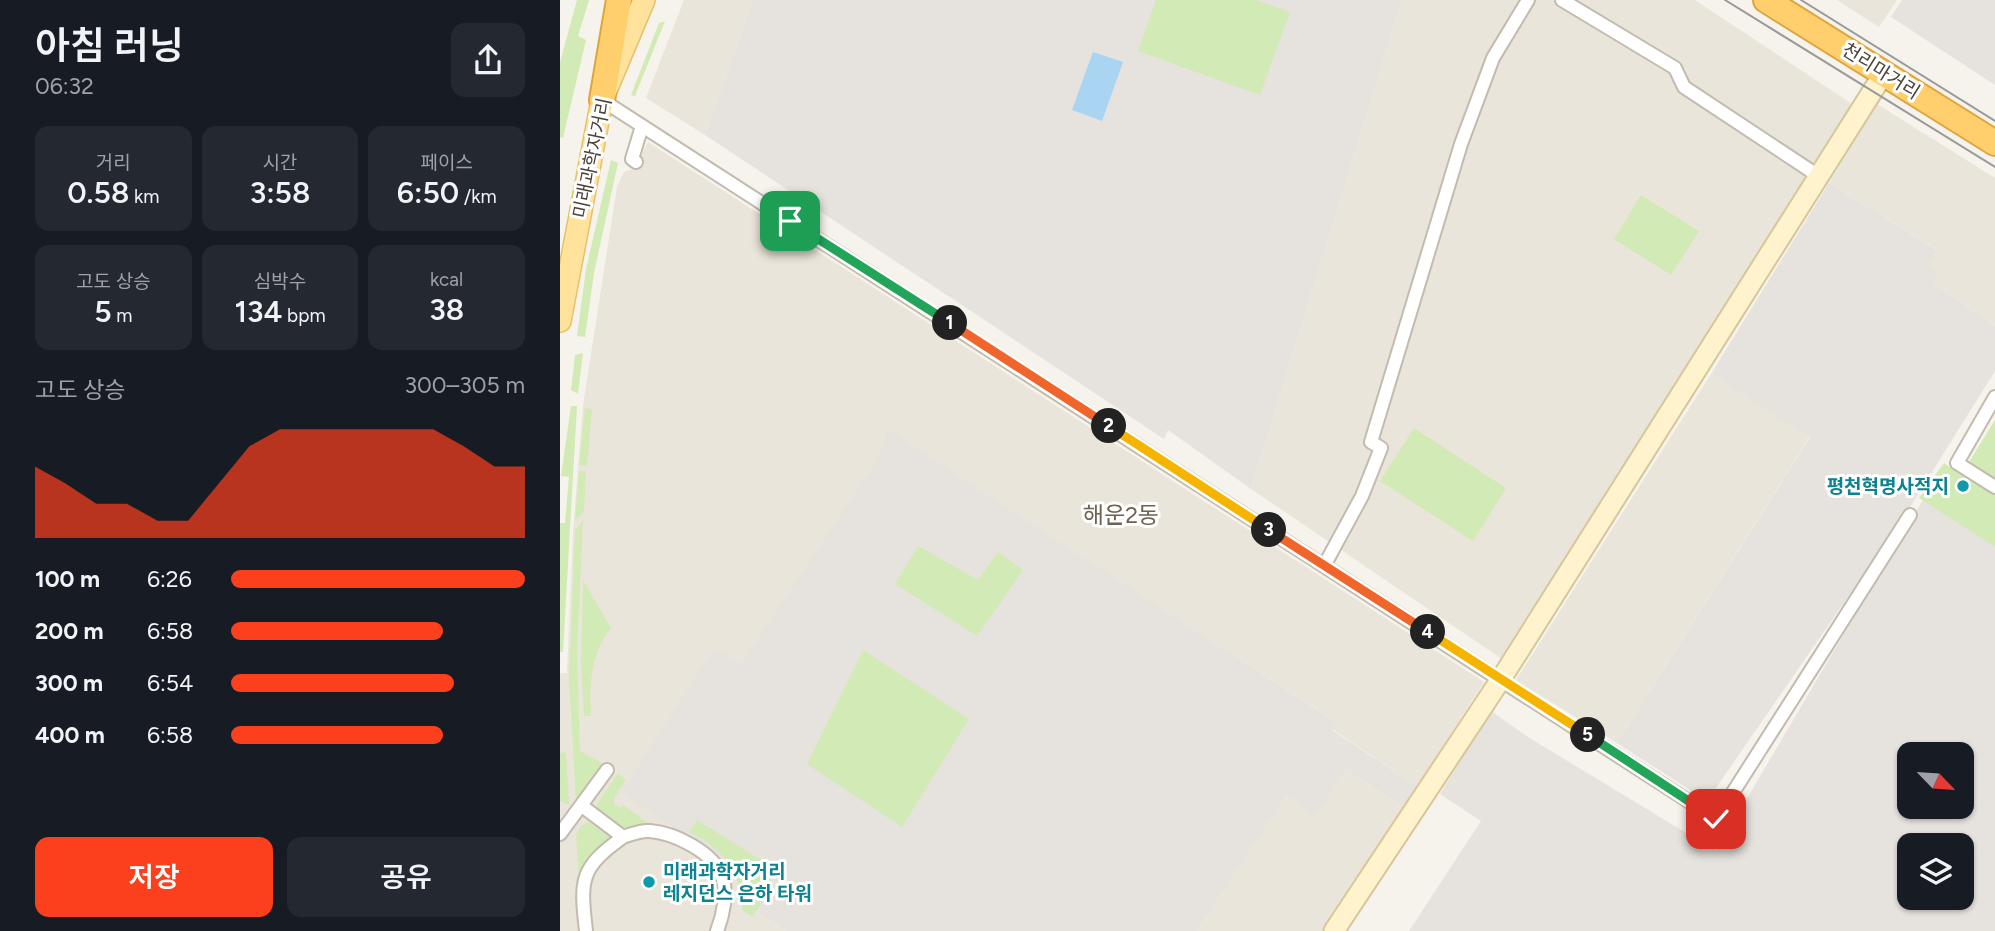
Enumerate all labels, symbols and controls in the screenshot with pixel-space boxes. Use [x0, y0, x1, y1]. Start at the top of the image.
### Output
text: 아침 러닝 [35, 23, 184, 69]
button: share [451, 23, 525, 97]
street label: 천리마거리 [1838, 38, 1924, 104]
text: 06:32 [35, 72, 94, 100]
street label: 미래과학자거리 [568, 96, 616, 220]
text: 거리 [96, 151, 131, 174]
text: 시간 [263, 151, 297, 174]
text: 페이스 [420, 151, 473, 174]
text: 0.58 [67, 174, 129, 211]
text: 3:58 [250, 174, 310, 211]
text: 6:50 [397, 174, 459, 211]
text: km [129, 185, 159, 208]
text: /km [459, 185, 497, 208]
pin [760, 191, 820, 251]
icon: arrive [771, 202, 809, 240]
text: kcal [430, 268, 463, 291]
text: 고도 상승 [76, 270, 151, 293]
text: 심박수 [254, 270, 306, 293]
text: 38 [429, 291, 464, 328]
text: 5 [94, 293, 112, 330]
text: 134 [234, 293, 282, 330]
text: m [112, 304, 132, 327]
text: bpm [282, 304, 326, 327]
pin: 1 [932, 306, 968, 340]
text: 1 [945, 311, 954, 334]
text: 300–305 m [405, 371, 525, 399]
text: 고도 상승 [35, 376, 125, 404]
pin: 2 [1092, 408, 1126, 444]
text: 2 [1103, 414, 1114, 437]
place label: 평천혁명사적지 [1827, 475, 1949, 498]
marker: 평천혁명사적지 [1955, 478, 1971, 494]
district label: 해운2동 [1083, 501, 1159, 529]
pin: 3 [1252, 512, 1286, 548]
text: 3 [1263, 518, 1274, 541]
text: 100 m [35, 565, 100, 593]
text: 6:26 [147, 565, 192, 593]
pin: 4 [1410, 614, 1446, 650]
text: 200 m [35, 617, 104, 645]
text: 6:58 [147, 617, 193, 645]
text: 4 [1421, 620, 1434, 643]
text: 300 m [35, 669, 103, 697]
text: 6:54 [147, 669, 193, 697]
pin: 5 [1570, 718, 1606, 752]
text: 400 m [35, 721, 105, 749]
text: 6:58 [147, 721, 193, 749]
text: 5 [1582, 723, 1593, 746]
north arrow [1897, 742, 1974, 819]
map controls [1897, 742, 1974, 910]
pin [1686, 789, 1746, 849]
icon: check [1697, 800, 1735, 838]
button: layers [1897, 833, 1974, 910]
button: 저장 [35, 837, 273, 917]
button: 공유 [287, 837, 525, 917]
place label: 미래과학자거리 레지던스 은하 타워 [663, 860, 812, 905]
marker: 미래과학자거리 레지던스 은하 타워 [641, 874, 657, 890]

